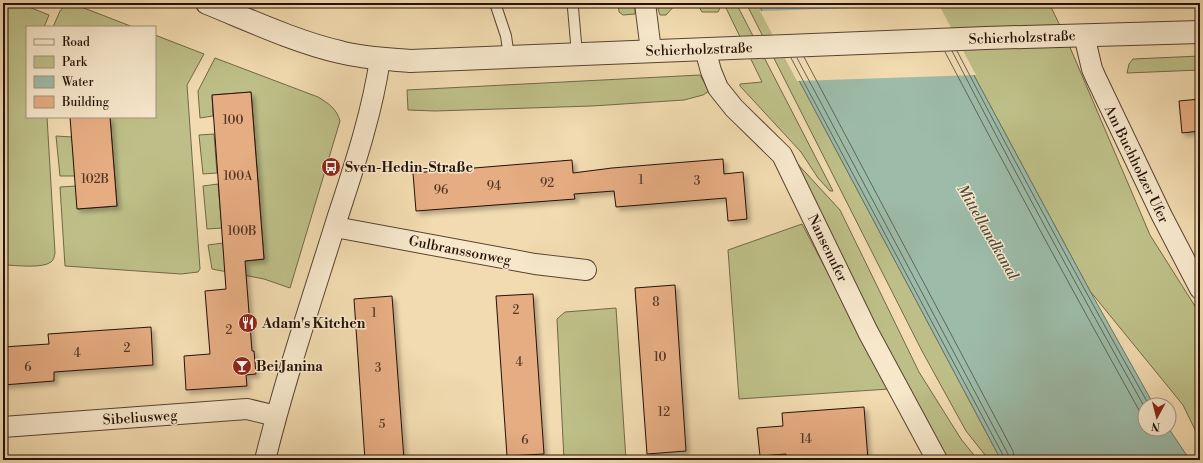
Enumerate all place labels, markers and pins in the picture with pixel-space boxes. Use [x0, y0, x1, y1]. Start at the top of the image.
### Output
bus stop icon: Sven-Hedin-Straße [320, 156, 342, 178]
place label: Sven-Hedin-Straße [345, 159, 473, 177]
restaurant icon: Adam's Kitchen [237, 312, 259, 334]
place label: Adam's Kitchen [261, 315, 366, 333]
bar icon: Bei Janina [231, 355, 253, 377]
place label: Bei Janina [256, 358, 323, 376]

